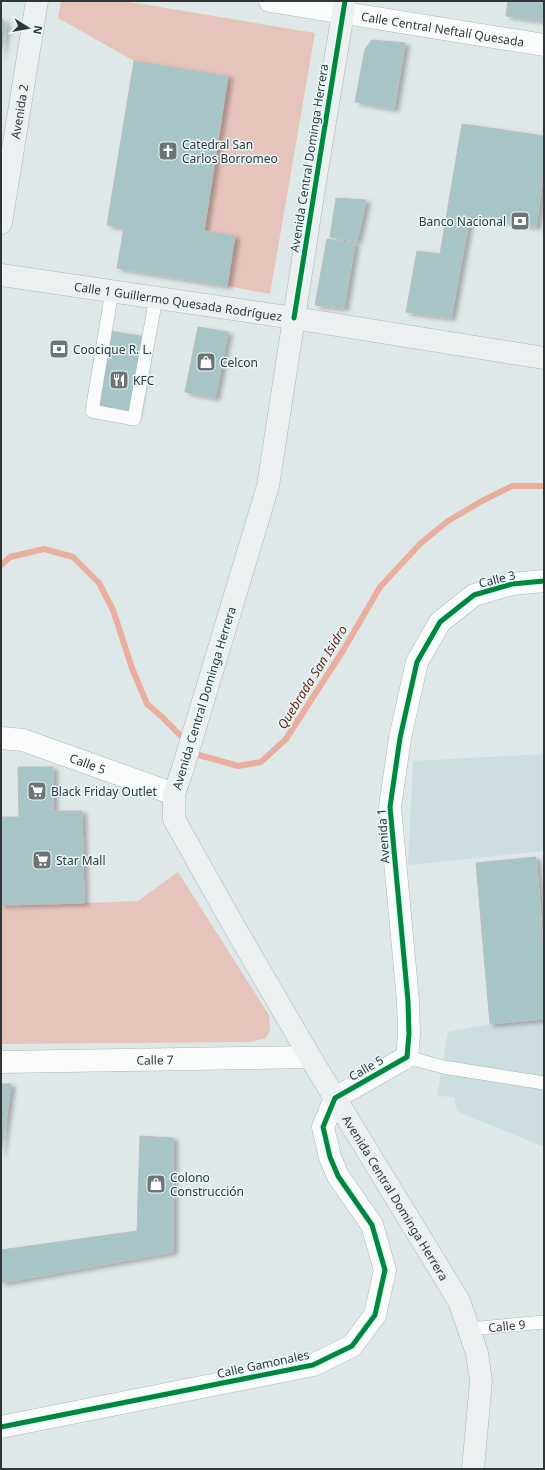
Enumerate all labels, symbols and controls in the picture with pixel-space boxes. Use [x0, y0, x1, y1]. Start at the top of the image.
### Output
street label: Calle Central Neftalí Quesada [360, 7, 526, 50]
north arrow [8, 8, 48, 48]
text: N [30, 24, 47, 36]
street label: Avenida Central Dominga Herrera [286, 63, 332, 253]
street label: Avenida 2 [6, 83, 32, 140]
place label: Catedral San Carlos Borromeo [182, 136, 278, 167]
church icon: Catedral San Carlos Borromeo [157, 140, 179, 162]
bank icon: Banco Nacional [509, 210, 531, 232]
place label: Banco Nacional [419, 213, 506, 230]
street label: Calle 1 Guillermo Quesada Rodríguez [73, 277, 284, 325]
bank icon: Coocique R. L. [48, 338, 70, 360]
place label: Coocique R. L. [73, 341, 152, 358]
shop icon: Celcon [195, 351, 217, 373]
place label: Celcon [220, 354, 258, 371]
restaurant icon: KFC [108, 369, 130, 391]
place label: KFC [133, 372, 155, 389]
street label: Calle 3 [477, 566, 517, 592]
street label: Avenida Central Dominga Herrera [168, 604, 240, 792]
water label: Quebrada San Isidro [273, 622, 351, 732]
street label: Calle 5 [67, 749, 108, 778]
supermarket icon: Black Friday Outlet [26, 780, 48, 802]
place label: Black Friday Outlet [51, 783, 158, 800]
street label: Avenida 1 [373, 808, 393, 864]
supermarket icon: Star Mall [31, 849, 53, 871]
place label: Star Mall [56, 852, 106, 869]
street label: Calle 7 [136, 1051, 174, 1068]
street label: Calle 5 [346, 1051, 386, 1085]
street label: Avenida Central Dominga Herrera [339, 1112, 453, 1283]
place label: Colono Construcción [170, 1169, 244, 1200]
shop icon: Colono Construcción [145, 1173, 167, 1195]
street label: Calle 9 [487, 1315, 526, 1336]
street label: Calle Gamonales [215, 1346, 311, 1382]

